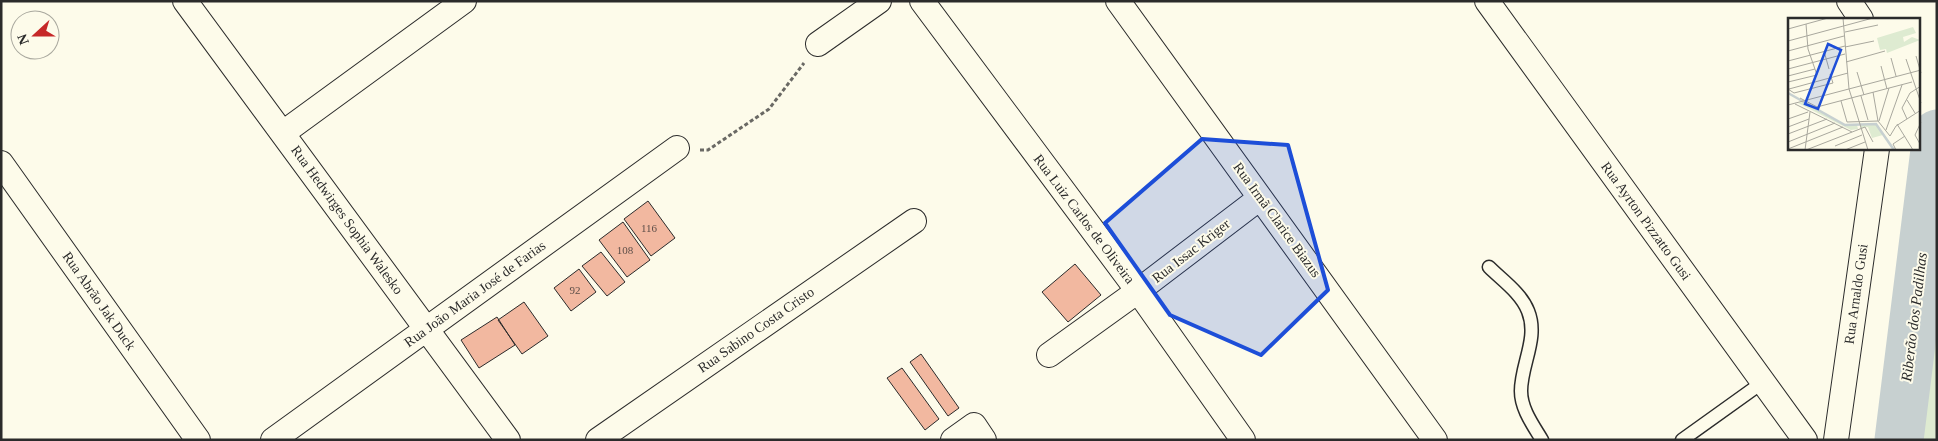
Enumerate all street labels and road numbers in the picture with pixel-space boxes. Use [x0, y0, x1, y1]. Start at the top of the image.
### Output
street label: Rua Hedwirges Sophia Walesko [288, 143, 406, 297]
street label: Rua Luiz Carlos de Oliveira [1031, 151, 1138, 287]
street label: Rua Ayrton Pizzatto Gusi [1598, 159, 1694, 283]
street label: Rua Irmã Clarice Biazus [1230, 160, 1324, 280]
street label: Rua Issac Kriger [1149, 216, 1233, 286]
street label: Rua João Maria José de Farias [402, 238, 548, 350]
street label: Rua Arnaldo Gusi [1842, 243, 1870, 345]
street label: Rua Abrão Jak Duck [60, 249, 138, 353]
street label: Rua Sabino Costa Cristo [695, 284, 817, 376]

